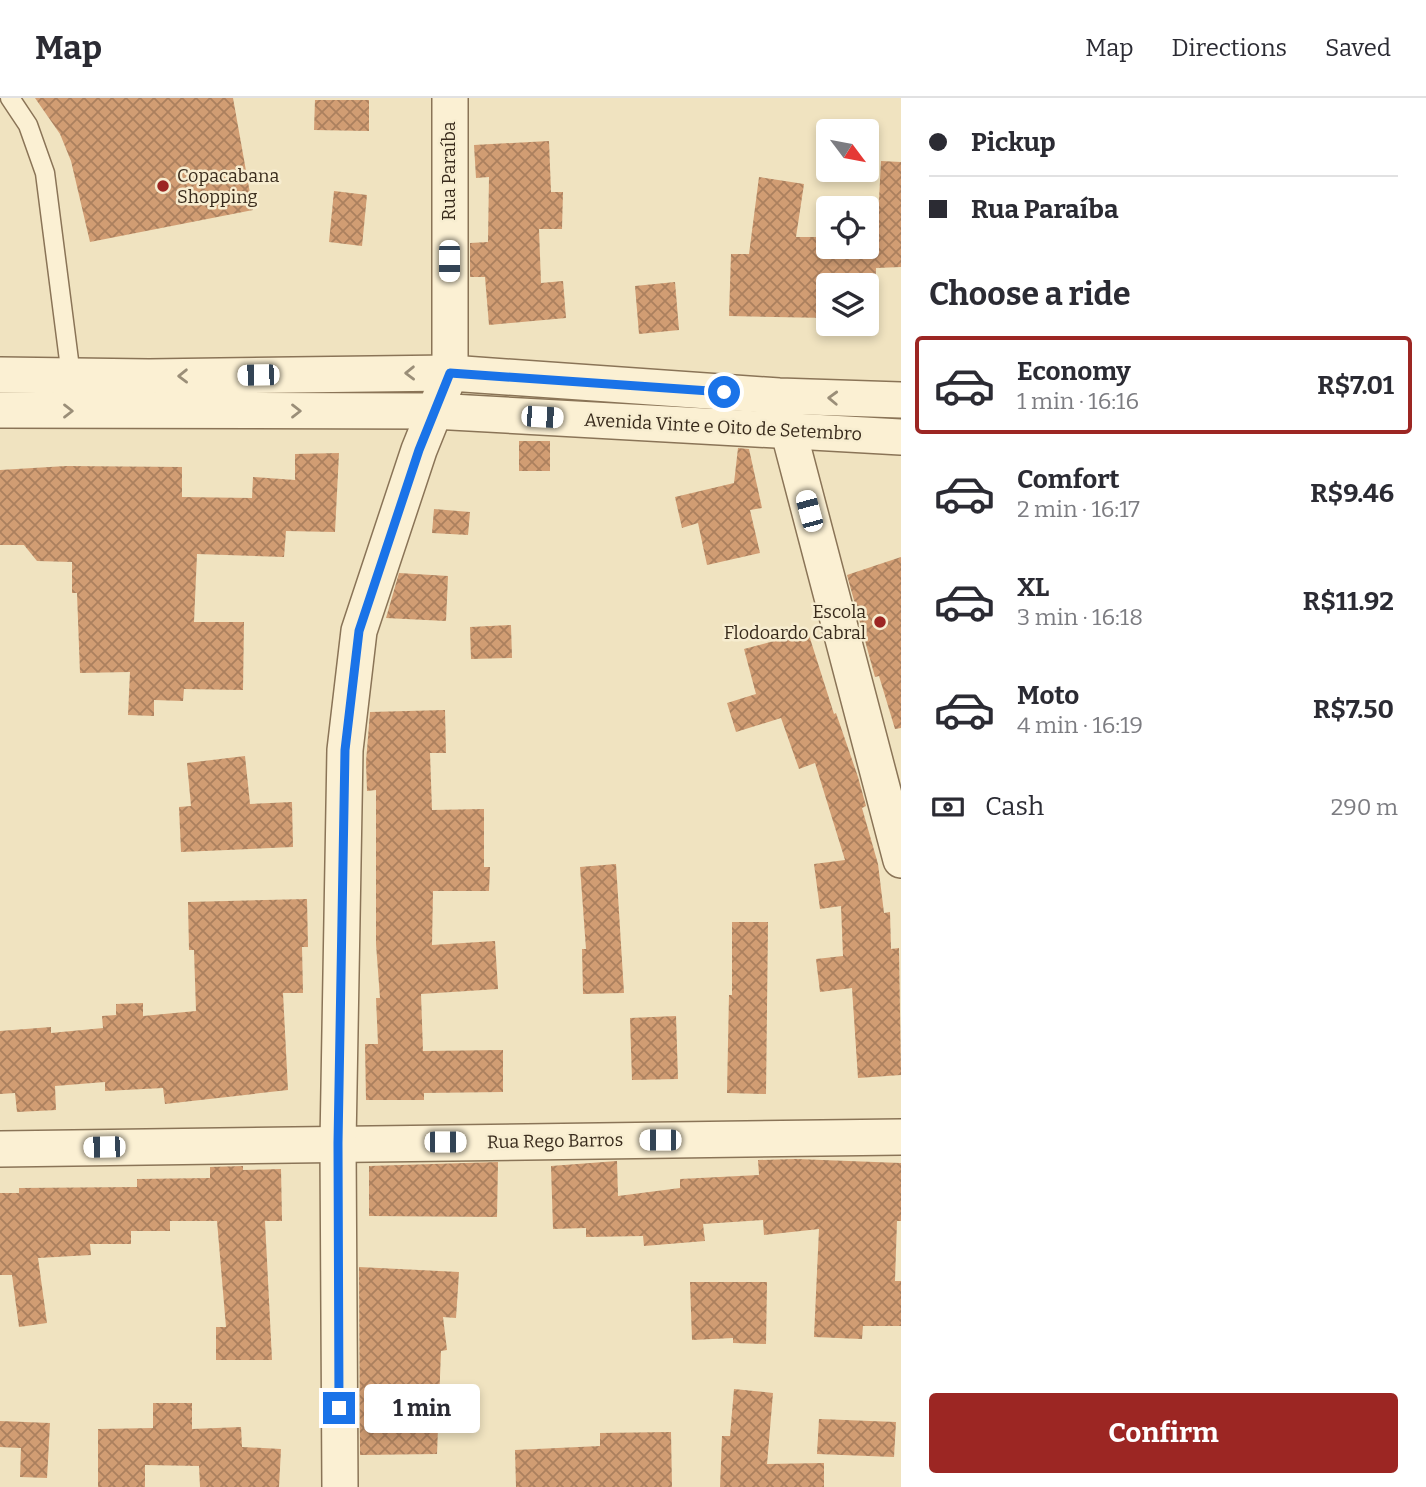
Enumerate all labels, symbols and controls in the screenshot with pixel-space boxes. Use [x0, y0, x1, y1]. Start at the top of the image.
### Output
text: Map [35, 28, 102, 68]
text: Map [1085, 34, 1134, 62]
text: Directions [1172, 34, 1287, 62]
text: Saved [1325, 34, 1391, 62]
north arrow [816, 119, 878, 182]
map controls [816, 119, 879, 336]
street label: Rua Paraíba [438, 121, 460, 221]
text: Pickup [971, 127, 1056, 158]
place label: Copacabana Shopping [177, 165, 279, 208]
marker: Copacabana Shopping [155, 178, 171, 194]
text: Rua Paraíba [971, 194, 1118, 225]
button: locate [816, 196, 879, 259]
car [439, 240, 460, 282]
button: layers [816, 273, 879, 336]
text: Choose a ride [929, 275, 1130, 313]
icon: car [933, 354, 996, 417]
text: Economy [1017, 356, 1131, 387]
car [237, 364, 280, 386]
one-way arrow [404, 365, 415, 381]
one-way arrow [177, 369, 188, 384]
text: R$7.01 [1317, 370, 1394, 401]
route start [708, 376, 740, 408]
text: 1 min · 16:16 [1017, 387, 1139, 415]
one-way arrow [827, 390, 838, 406]
one-way arrow [63, 403, 74, 419]
one-way arrow [291, 403, 301, 419]
car [521, 405, 564, 429]
street label: Avenida Vinte e Oito de Setembro [584, 409, 862, 445]
icon: car [933, 462, 996, 525]
text: Comfort [1017, 464, 1120, 495]
text: R$9.46 [1310, 478, 1394, 509]
car [794, 488, 825, 534]
text: 2 min · 16:17 [1017, 495, 1140, 523]
icon: car [933, 570, 996, 633]
text: XL [1017, 572, 1049, 603]
text: R$11.92 [1303, 586, 1394, 617]
place label: Escola Flodoardo Cabral [724, 601, 866, 644]
text: 3 min · 16:18 [1017, 603, 1143, 631]
marker: Escola Flodoardo Cabral [872, 614, 888, 630]
icon: car [933, 678, 996, 741]
text: Moto [1017, 680, 1079, 711]
text: R$7.50 [1313, 694, 1394, 725]
text: 4 min · 16:19 [1017, 711, 1143, 739]
icon: cash [929, 788, 967, 826]
text: Cash [985, 791, 1044, 822]
text: 290 m [1331, 793, 1398, 821]
street label: Rua Rego Barros [487, 1129, 623, 1153]
car [640, 1130, 682, 1151]
car [425, 1132, 467, 1153]
car [83, 1136, 126, 1158]
callout: 1 min [364, 1384, 479, 1432]
route end [323, 1392, 355, 1424]
button: Confirm [929, 1393, 1398, 1473]
text: 1 min [393, 1394, 451, 1422]

